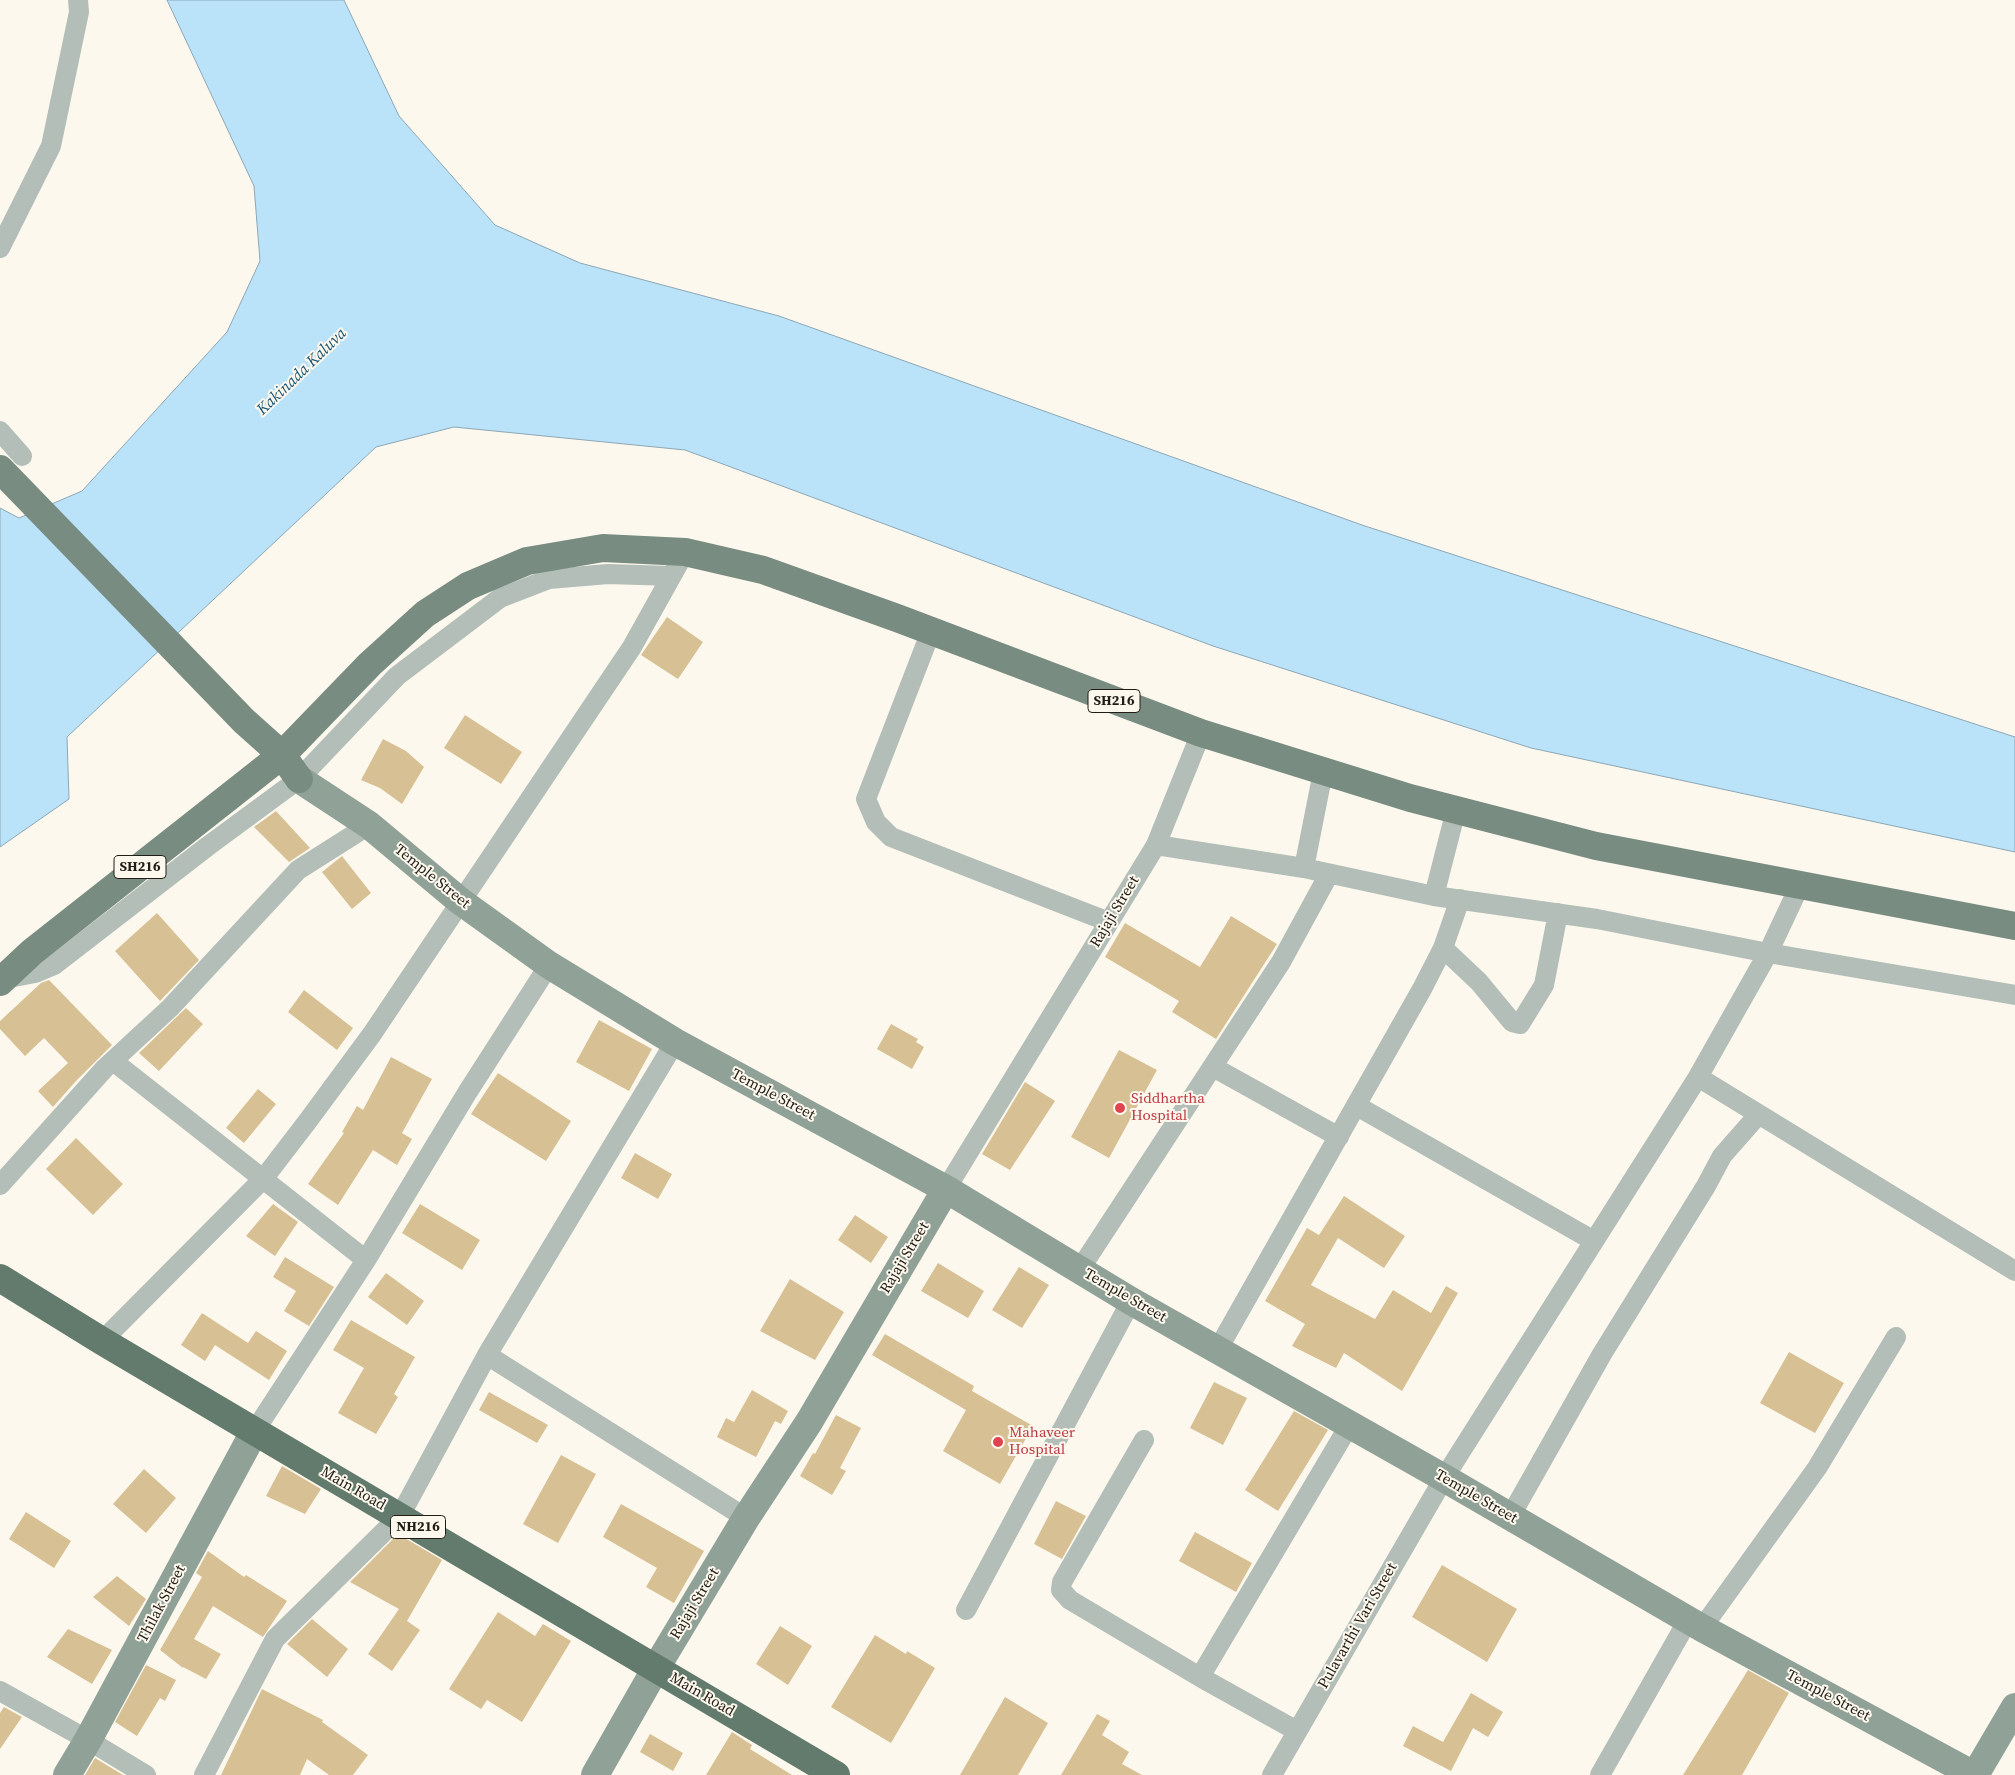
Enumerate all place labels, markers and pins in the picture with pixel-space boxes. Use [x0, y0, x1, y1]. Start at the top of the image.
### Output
place label: Siddhartha Hospital [1131, 1090, 1205, 1125]
marker: Siddhartha Hospital [1113, 1101, 1127, 1115]
place label: Mahaveer Hospital [1009, 1424, 1075, 1459]
marker: Mahaveer Hospital [991, 1435, 1005, 1449]

